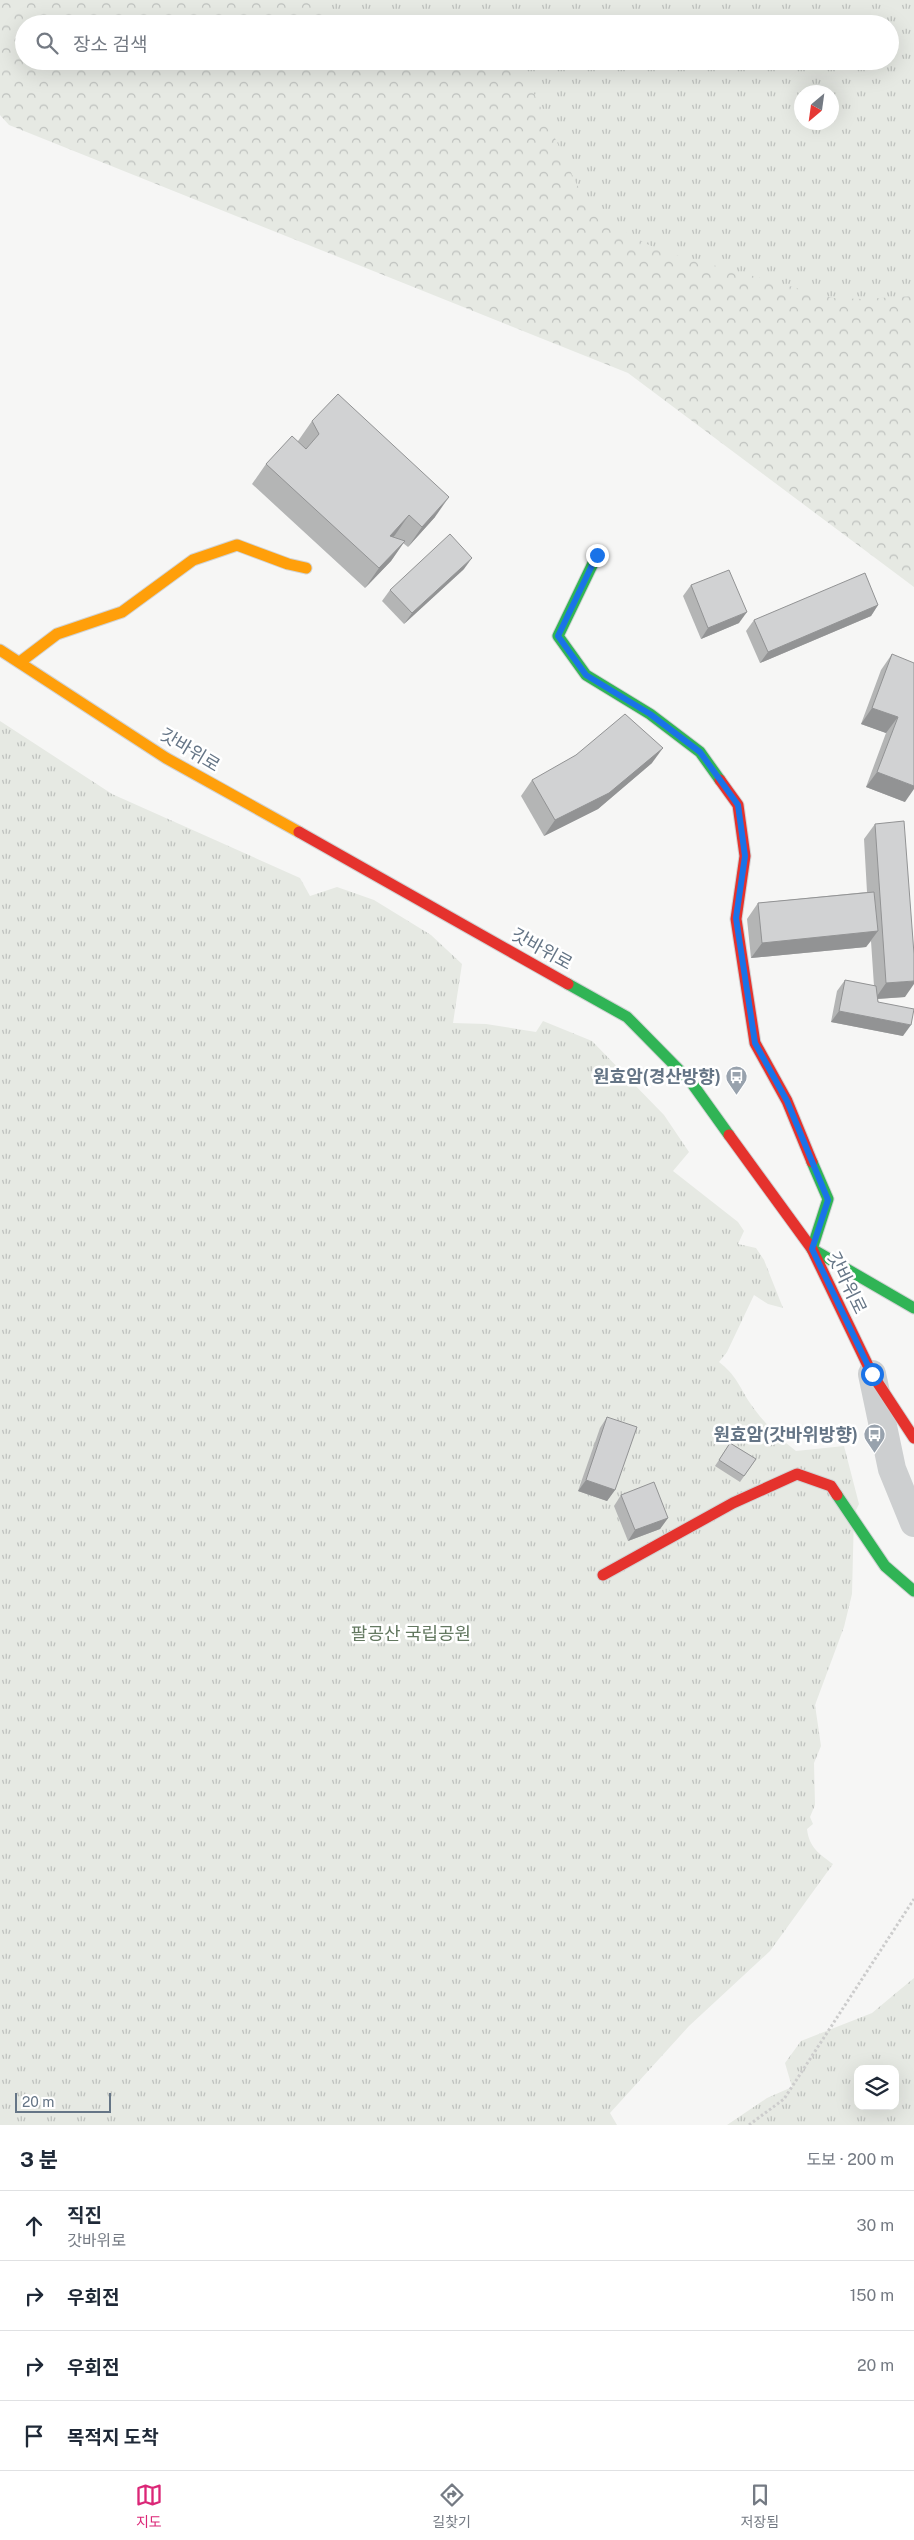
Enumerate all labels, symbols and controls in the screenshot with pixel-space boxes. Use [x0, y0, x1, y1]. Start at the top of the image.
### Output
search box [15, 15, 899, 70]
icon: search [33, 29, 61, 57]
text: 장소 검색 [73, 33, 148, 55]
north arrow [794, 85, 839, 130]
route end [586, 544, 609, 567]
street label: 갓바위로 [156, 724, 224, 776]
street label: 갓바위로 [508, 923, 576, 974]
bus stop icon: 원효암(경산방향) [725, 1065, 749, 1096]
place label: 원효암(경산방향) [593, 1066, 721, 1087]
street label: 갓바위로 [823, 1248, 871, 1317]
route start [861, 1363, 884, 1386]
bus stop icon: 원효암(갓바위방향) [862, 1423, 886, 1454]
place label: 원효암(갓바위방향) [713, 1424, 858, 1445]
park label: 팔공산 국립공원 [351, 1623, 471, 1644]
map controls [854, 2065, 899, 2110]
button: layers [854, 2065, 899, 2110]
scale bar [15, 2090, 111, 2113]
text: 20 m [22, 2094, 54, 2110]
text: 3 분 [20, 2147, 58, 2172]
text: 도보 · 200 m [806, 2150, 894, 2169]
text: 직진 [67, 2204, 102, 2226]
icon: ahead [20, 2212, 48, 2240]
text: 30 m [857, 2216, 894, 2235]
text: 갓바위로 [67, 2231, 126, 2250]
icon: right [20, 2282, 48, 2310]
text: 우회전 [67, 2286, 119, 2308]
text: 150 m [850, 2286, 894, 2305]
icon: right [20, 2352, 48, 2380]
text: 우회전 [67, 2356, 119, 2378]
text: 20 m [857, 2356, 894, 2375]
icon: arrive [20, 2422, 48, 2450]
text: 목적지 도착 [67, 2426, 159, 2448]
tab: 지도 [135, 2481, 163, 2531]
tab: 길찾기 [432, 2481, 471, 2531]
tab: 저장됨 [741, 2481, 779, 2531]

